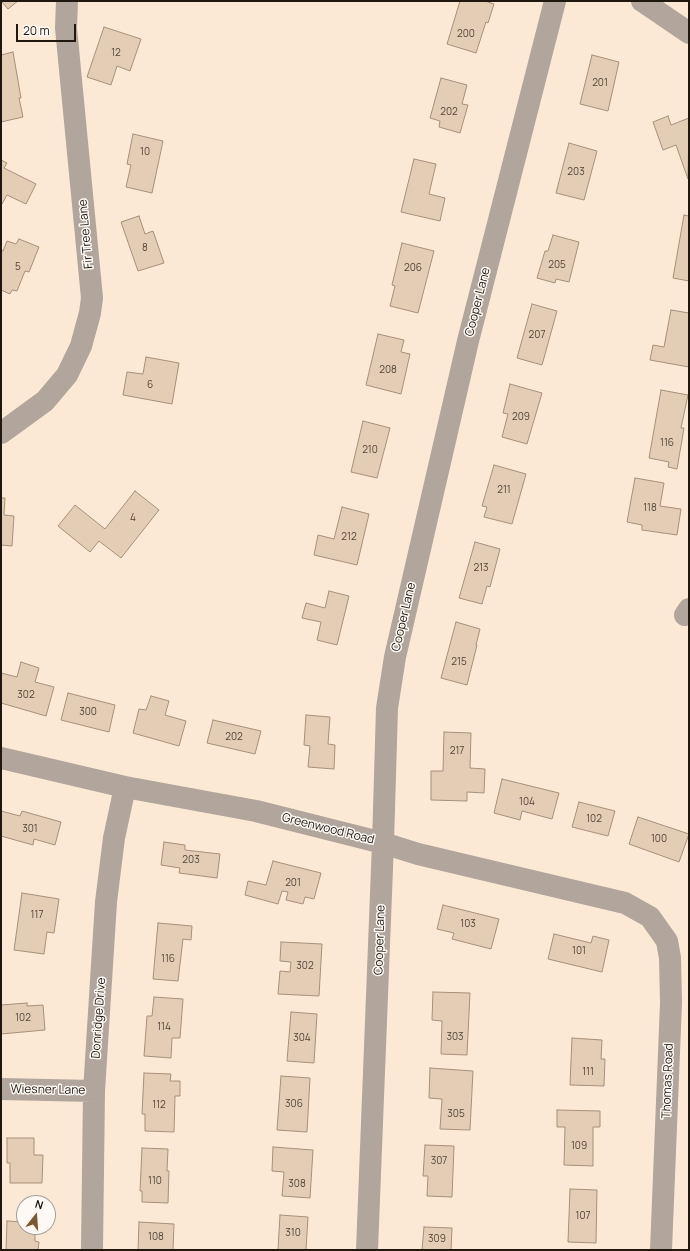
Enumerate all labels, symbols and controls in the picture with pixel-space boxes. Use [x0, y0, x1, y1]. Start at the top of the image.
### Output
scale bar [18, 16, 78, 42]
text: 20 m [23, 22, 50, 39]
house number: 200 [457, 28, 475, 40]
house number: 12 [111, 47, 121, 59]
house number: 201 [592, 77, 608, 89]
house number: 202 [440, 106, 458, 118]
house number: 10 [140, 146, 150, 158]
house number: 203 [567, 166, 585, 178]
street label: Fir Tree Lane [76, 199, 96, 269]
house number: 8 [142, 242, 148, 254]
house number: 205 [548, 259, 566, 271]
house number: 5 [15, 261, 21, 273]
house number: 206 [404, 262, 422, 274]
street label: Cooper Lane [462, 266, 494, 338]
house number: 207 [529, 329, 545, 341]
house number: 208 [379, 364, 397, 376]
house number: 6 [147, 379, 153, 391]
house number: 209 [512, 411, 530, 423]
house number: 116 [660, 437, 674, 449]
house number: 210 [362, 444, 378, 456]
house number: 211 [497, 484, 511, 496]
house number: 118 [643, 502, 657, 514]
house number: 4 [130, 512, 136, 524]
house number: 212 [341, 531, 357, 543]
house number: 213 [473, 562, 489, 574]
street label: Cooper Lane [389, 581, 419, 653]
house number: 215 [451, 656, 467, 668]
house number: 302 [17, 689, 35, 701]
house number: 300 [79, 706, 97, 718]
house number: 202 [225, 731, 243, 743]
house number: 217 [450, 745, 464, 757]
house number: 104 [519, 796, 535, 808]
street label: Greenwood Road [280, 811, 376, 847]
house number: 102 [586, 813, 602, 825]
house number: 301 [22, 823, 38, 835]
house number: 100 [651, 833, 667, 845]
house number: 203 [182, 854, 200, 866]
house number: 201 [285, 877, 301, 889]
street label: Cooper Lane [372, 905, 388, 975]
house number: 117 [31, 909, 43, 921]
house number: 103 [460, 918, 476, 930]
house number: 101 [572, 945, 586, 957]
house number: 116 [161, 953, 175, 965]
house number: 302 [296, 960, 314, 972]
street label: Donridge Drive [89, 977, 109, 1059]
house number: 102 [15, 1012, 31, 1024]
house number: 114 [157, 1021, 171, 1033]
house number: 303 [446, 1031, 464, 1043]
house number: 304 [293, 1032, 311, 1044]
street label: Thomas Road [659, 1043, 677, 1119]
house number: 111 [582, 1066, 594, 1078]
street label: Wiesner Lane [10, 1082, 86, 1098]
house number: 306 [285, 1098, 303, 1110]
house number: 112 [152, 1099, 166, 1111]
house number: 305 [447, 1108, 465, 1120]
house number: 109 [571, 1140, 587, 1152]
house number: 307 [431, 1155, 447, 1167]
house number: 110 [148, 1175, 162, 1187]
house number: 308 [288, 1178, 306, 1190]
north arrow [16, 1195, 56, 1235]
text: N [33, 1196, 45, 1212]
house number: 107 [575, 1210, 591, 1222]
house number: 310 [285, 1227, 301, 1239]
house number: 108 [148, 1231, 164, 1243]
house number: 309 [428, 1233, 446, 1245]

